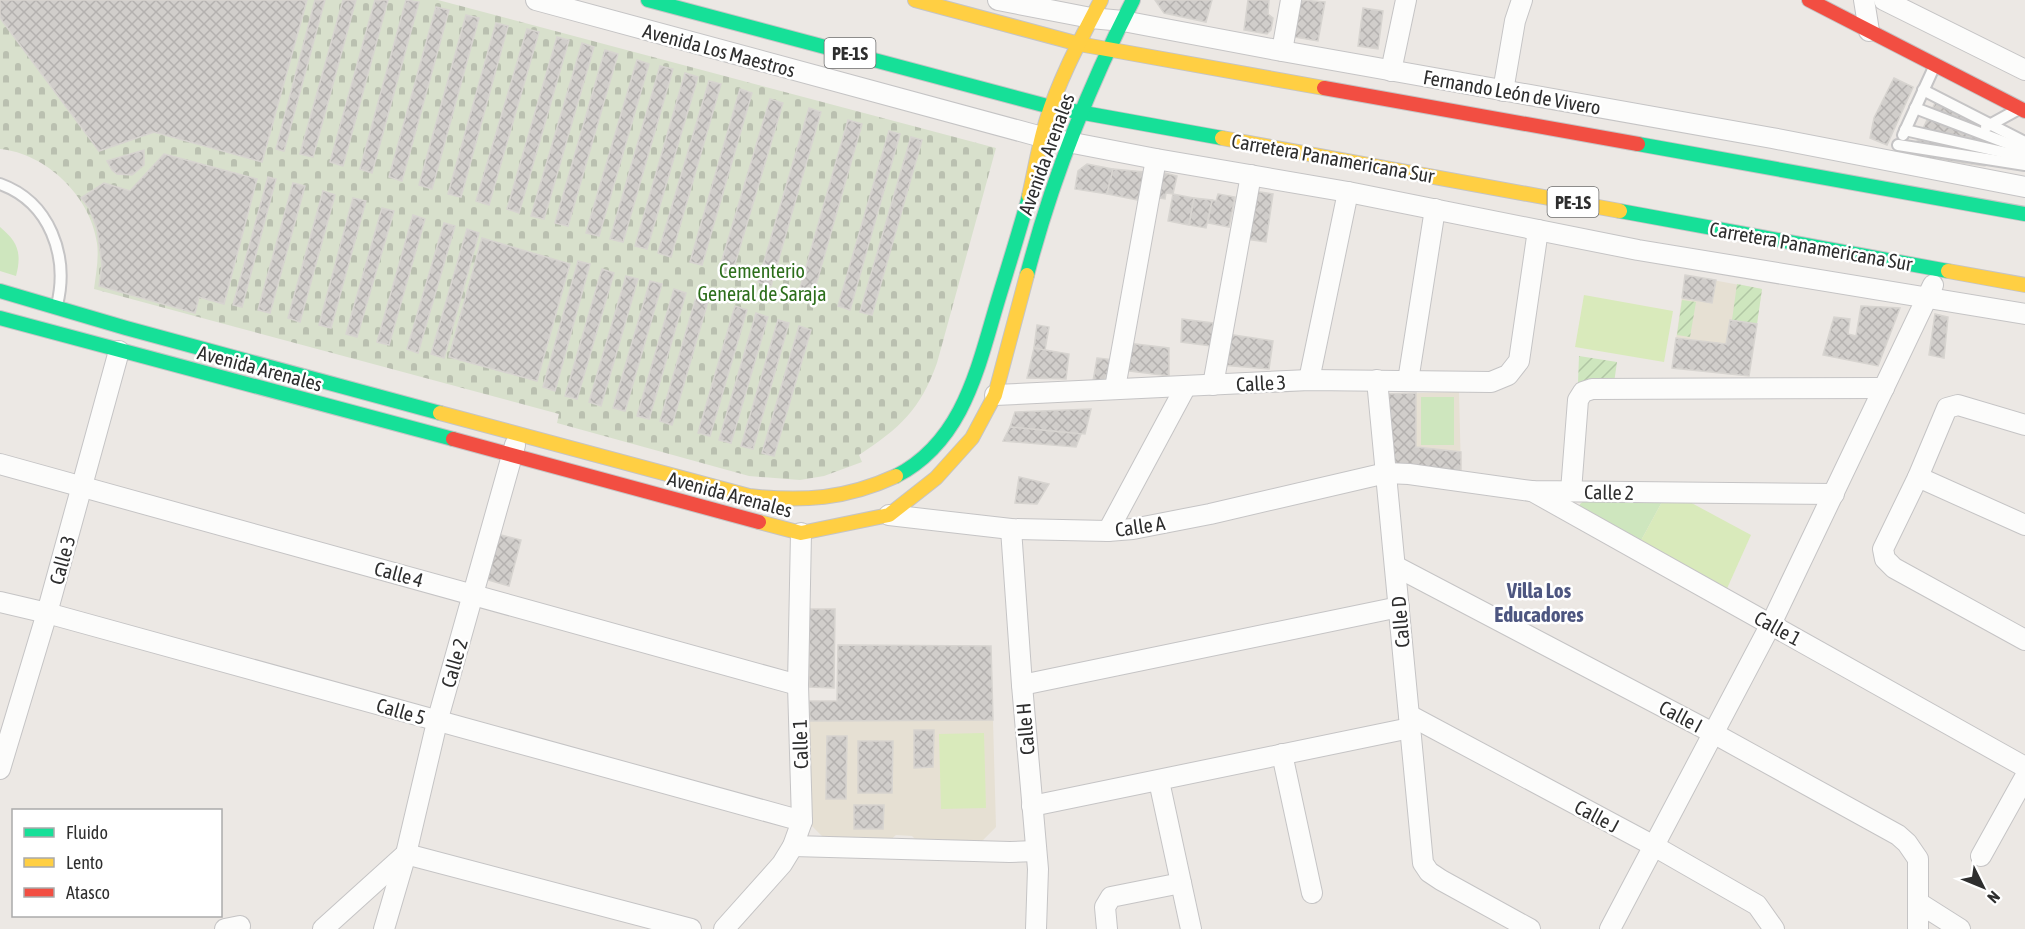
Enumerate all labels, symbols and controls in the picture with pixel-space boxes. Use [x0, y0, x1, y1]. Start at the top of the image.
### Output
street label: Avenida Los Maestros [640, 19, 798, 81]
road number: PE-1S [824, 38, 876, 68]
street label: Fernando León de Vivero [1422, 65, 1602, 119]
street label: Avenida Arenales [1013, 90, 1079, 218]
street label: Carretera Panamericana Sur [1230, 129, 1437, 187]
road number: PE-1S [1548, 187, 1598, 217]
street label: Carretera Panamericana Sur [1708, 217, 1915, 275]
park label: Cementerio General de Saraja [698, 259, 827, 305]
street label: Avenida Arenales [195, 340, 325, 396]
street label: Calle 3 [1235, 370, 1287, 396]
street label: Avenida Arenales [665, 466, 795, 522]
street label: Calle 2 [1584, 480, 1634, 504]
street label: Calle A [1113, 511, 1167, 541]
street label: Calle 3 [44, 533, 80, 587]
street label: Calle 4 [372, 556, 426, 592]
district label: Villa Los Educadores [1494, 578, 1584, 626]
street label: Calle D [1386, 595, 1414, 649]
street label: Calle 1 [1751, 606, 1805, 650]
street label: Calle 2 [436, 636, 472, 690]
street label: Calle 5 [374, 693, 428, 729]
street label: Calle I [1655, 695, 1707, 737]
street label: Calle H [1011, 702, 1039, 756]
street label: Calle 1 [788, 719, 812, 769]
street label: Calle J [1571, 795, 1623, 837]
legend [12, 809, 222, 917]
text: Fluido [66, 822, 108, 843]
text: Lento [66, 852, 103, 873]
north arrow [1953, 857, 2013, 917]
text: Atasco [66, 882, 110, 903]
text: N [1984, 888, 2004, 907]

